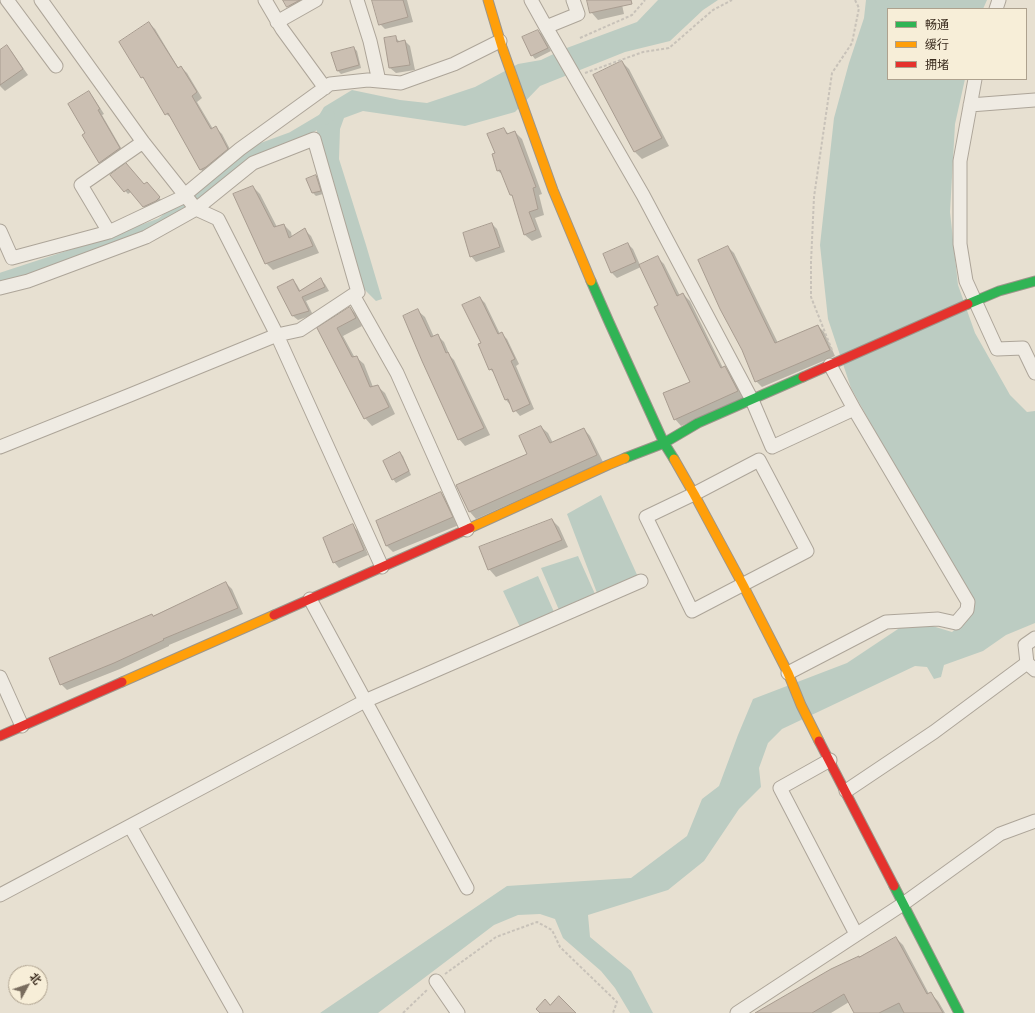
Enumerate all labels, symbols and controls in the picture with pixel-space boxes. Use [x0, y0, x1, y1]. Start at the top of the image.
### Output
legend [887, 8, 1027, 80]
text: 畅通 [925, 15, 949, 33]
text: 缓行 [925, 35, 949, 53]
text: 拥堵 [925, 55, 949, 73]
north arrow [8, 965, 48, 1005]
text: 北 [27, 969, 46, 987]

